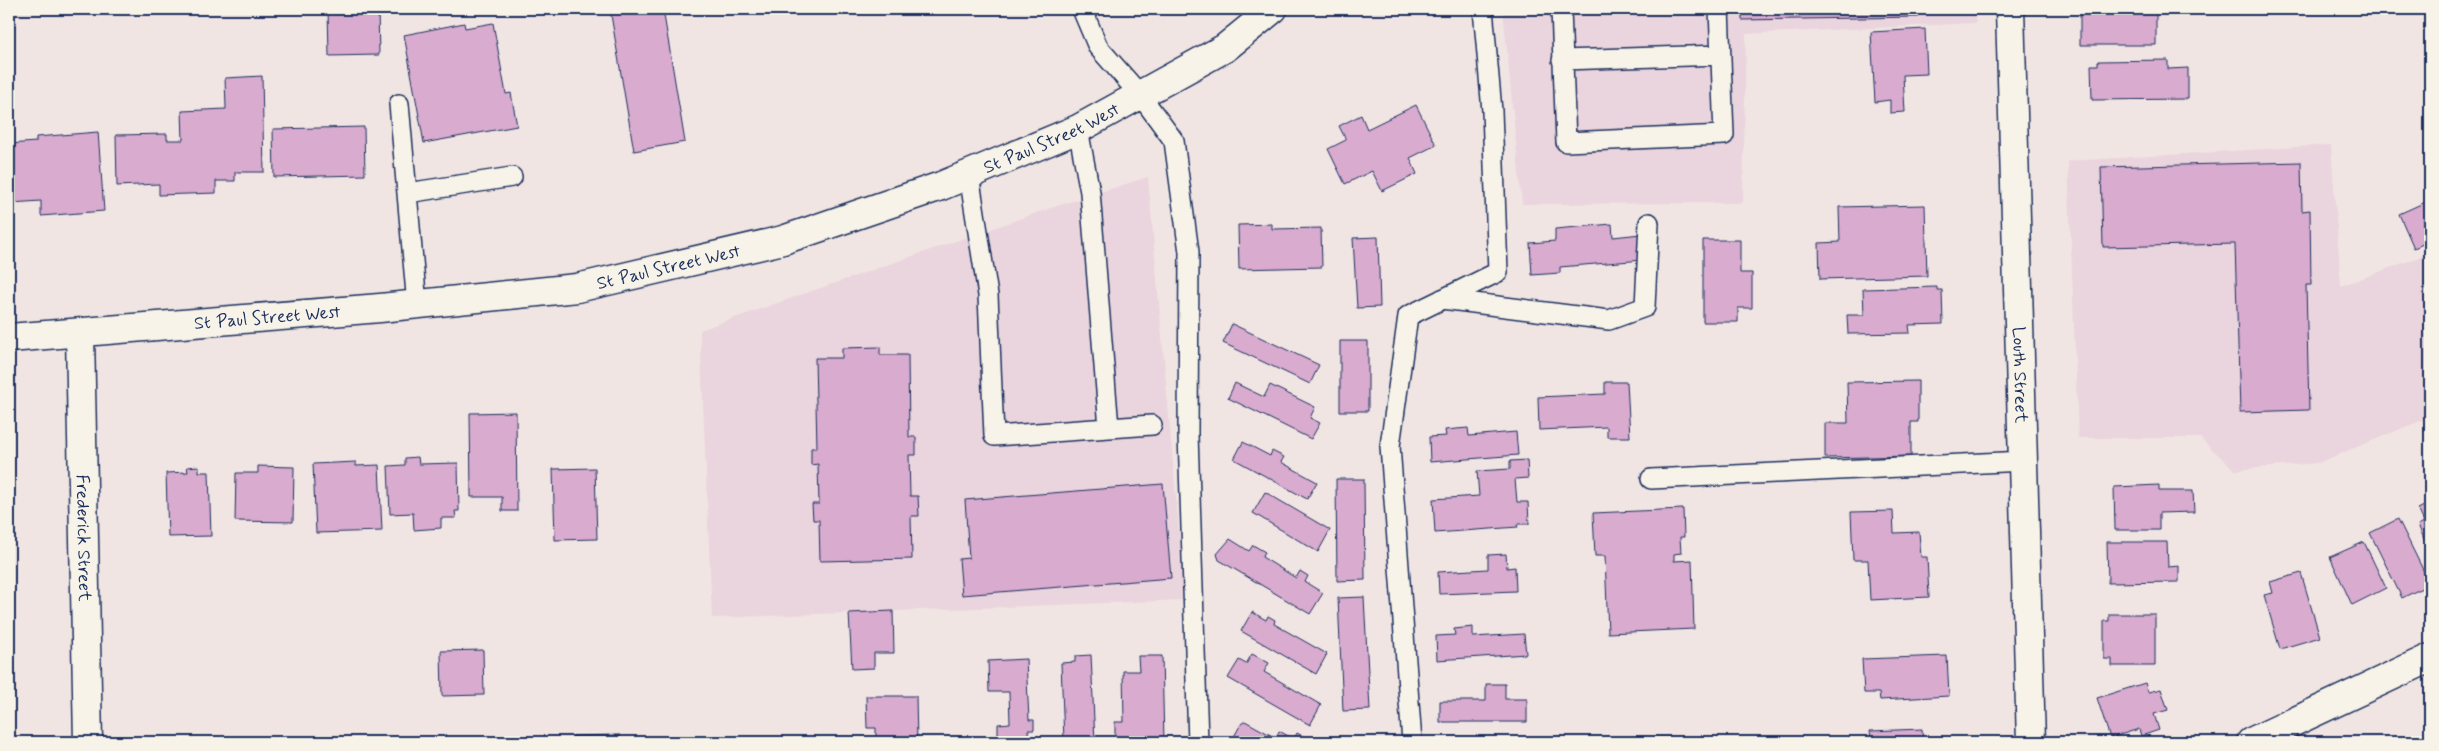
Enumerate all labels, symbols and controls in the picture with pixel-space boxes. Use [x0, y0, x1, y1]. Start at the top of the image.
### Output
street label: St Paul Street West [980, 97, 1124, 180]
street label: St Paul Street West [594, 239, 743, 296]
street label: St Paul Street West [193, 300, 342, 336]
street label: Louth Street [2006, 326, 2033, 424]
street label: Frederick Street [70, 474, 96, 602]

